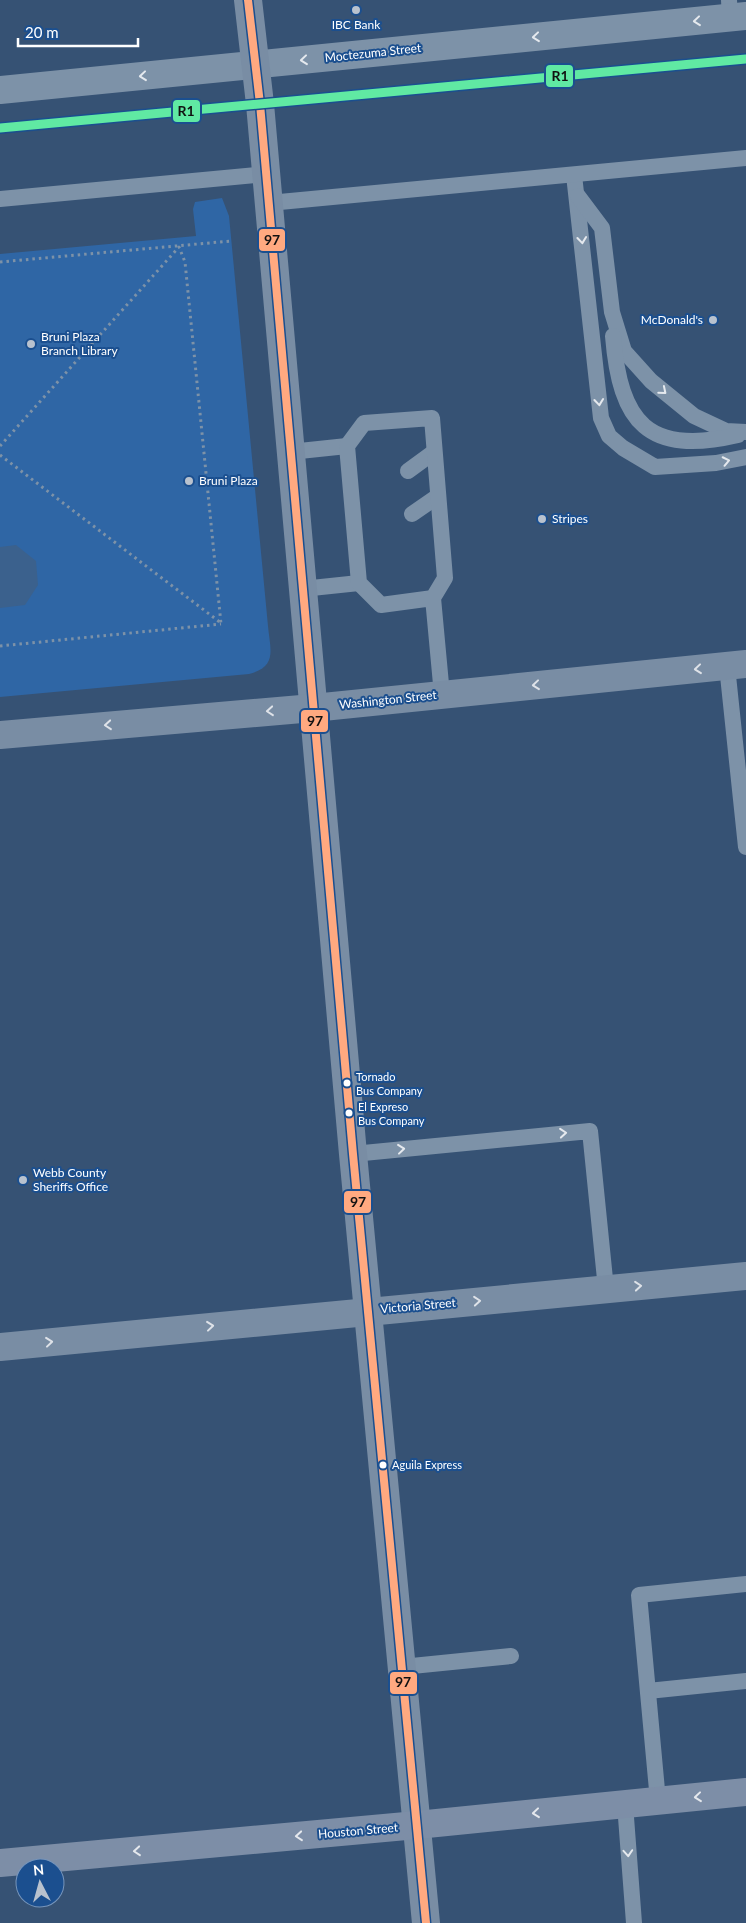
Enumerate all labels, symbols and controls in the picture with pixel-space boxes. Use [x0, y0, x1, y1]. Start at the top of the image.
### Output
marker: IBC Bank [350, 4, 362, 16]
scale bar [18, 15, 138, 47]
one-way arrow [693, 15, 701, 26]
place label: IBC Bank [332, 17, 381, 32]
text: 20 m [25, 23, 59, 41]
one-way arrow [531, 31, 539, 42]
street label: Moctezuma Street [324, 40, 423, 65]
one-way arrow [300, 54, 308, 65]
line badge: R1 [545, 64, 574, 88]
text: R1 [551, 67, 569, 84]
one-way arrow [138, 70, 146, 81]
line badge: R1 [172, 99, 201, 123]
text: R1 [177, 102, 195, 119]
line badge: 97 [258, 228, 286, 252]
text: 97 [264, 231, 280, 248]
one-way arrow [576, 237, 587, 245]
place label: McDonald's [641, 312, 703, 327]
marker: McDonald's [707, 314, 719, 326]
place label: Bruni Plaza Branch Library [41, 329, 118, 358]
marker: Bruni Plaza Branch Library [25, 338, 37, 350]
one-way arrow [657, 385, 666, 393]
one-way arrow [593, 398, 604, 406]
one-way arrow [721, 456, 730, 467]
place label: Bruni Plaza [199, 473, 258, 488]
marker: Bruni Plaza [183, 475, 195, 487]
place label: Stripes [552, 511, 588, 526]
marker: Stripes [536, 513, 548, 525]
one-way arrow [693, 663, 701, 674]
one-way arrow [532, 679, 540, 690]
street label: Washington Street [338, 687, 438, 712]
one-way arrow [265, 706, 273, 717]
line badge: 97 [300, 709, 329, 733]
text: 97 [307, 712, 323, 729]
one-way arrow [103, 720, 111, 731]
place label: Tornado Bus Company [356, 1070, 423, 1097]
marker: Tornado Bus Company [342, 1078, 352, 1088]
place label: El Expreso Bus Company [358, 1100, 425, 1127]
marker: El Expreso Bus Company [344, 1108, 354, 1118]
one-way arrow [559, 1128, 567, 1139]
one-way arrow [398, 1144, 406, 1155]
place label: Webb County Sheriffs Office [33, 1165, 108, 1194]
marker: Webb County Sheriffs Office [17, 1174, 29, 1186]
line badge: 97 [343, 1190, 372, 1214]
text: 97 [350, 1193, 366, 1210]
one-way arrow [635, 1280, 643, 1291]
street label: Victoria Street [380, 1295, 457, 1316]
one-way arrow [473, 1295, 481, 1306]
one-way arrow [207, 1321, 215, 1332]
one-way arrow [45, 1337, 53, 1348]
place label: Aguila Express [392, 1458, 462, 1471]
marker: Aguila Express [378, 1460, 388, 1470]
line badge: 97 [389, 1671, 418, 1695]
text: 97 [395, 1673, 411, 1690]
one-way arrow [693, 1791, 701, 1802]
one-way arrow [532, 1807, 540, 1818]
street label: Houston Street [317, 1819, 399, 1841]
one-way arrow [294, 1830, 302, 1841]
one-way arrow [133, 1845, 141, 1856]
one-way arrow [623, 1849, 634, 1857]
north arrow [15, 1858, 65, 1908]
text: N [32, 1861, 45, 1879]

